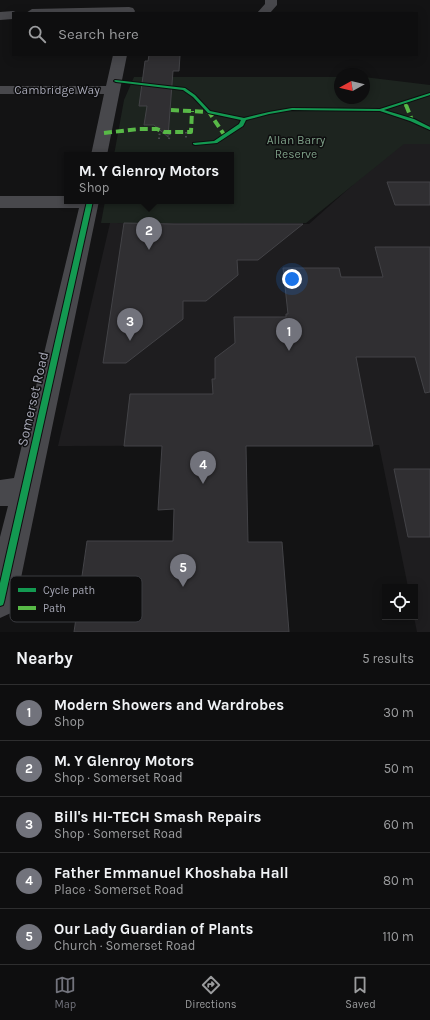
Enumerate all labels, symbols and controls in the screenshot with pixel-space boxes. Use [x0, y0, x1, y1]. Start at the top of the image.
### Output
search box [12, 12, 418, 56]
icon: search [26, 23, 48, 45]
text: Search here [58, 25, 139, 43]
north arrow [334, 68, 370, 104]
street label: Cambridge Way [14, 83, 100, 97]
park label: Allan Barry Reserve [267, 133, 326, 161]
popup [64, 152, 234, 204]
text: M. Y Glenroy Motors [79, 162, 219, 180]
text: Shop [79, 180, 109, 195]
pin: 2 [136, 217, 162, 250]
your location [282, 269, 302, 289]
pin: 3 [117, 308, 143, 341]
pin: 1 [276, 318, 302, 351]
street label: Somerset Road [14, 350, 52, 448]
pin: 4 [190, 451, 216, 484]
pin: 5 [170, 554, 196, 587]
legend [10, 576, 142, 622]
text: Cycle path [43, 584, 95, 597]
map controls [382, 584, 418, 620]
button: locate [382, 584, 418, 620]
text: Path [43, 602, 66, 615]
text: Nearby [16, 648, 73, 668]
text: 5 results [362, 651, 414, 666]
text: Modern Showers and Wardrobes [54, 696, 284, 714]
text: 1 [27, 705, 31, 720]
text: 30 m [383, 705, 414, 720]
text: Shop [54, 714, 84, 729]
text: M. Y Glenroy Motors [54, 752, 194, 770]
text: 2 [25, 761, 33, 776]
text: 50 m [384, 761, 414, 776]
text: Shop · Somerset Road [54, 770, 183, 785]
text: Bill's HI-TECH Smash Repairs [54, 808, 261, 826]
text: 3 [25, 817, 33, 832]
text: 60 m [384, 817, 414, 832]
text: Shop · Somerset Road [54, 826, 183, 841]
text: Father Emmanuel Khoshaba Hall [54, 864, 289, 882]
text: 4 [25, 873, 33, 888]
text: 80 m [383, 873, 414, 888]
text: Place · Somerset Road [54, 882, 184, 897]
text: Our Lady Guardian of Plants [54, 920, 253, 938]
text: 5 [25, 929, 33, 944]
text: 110 m [382, 929, 414, 944]
text: Church · Somerset Road [54, 938, 195, 953]
tab: Map [54, 974, 76, 1011]
tab: Directions [185, 974, 237, 1011]
tab: Saved [345, 974, 376, 1011]

